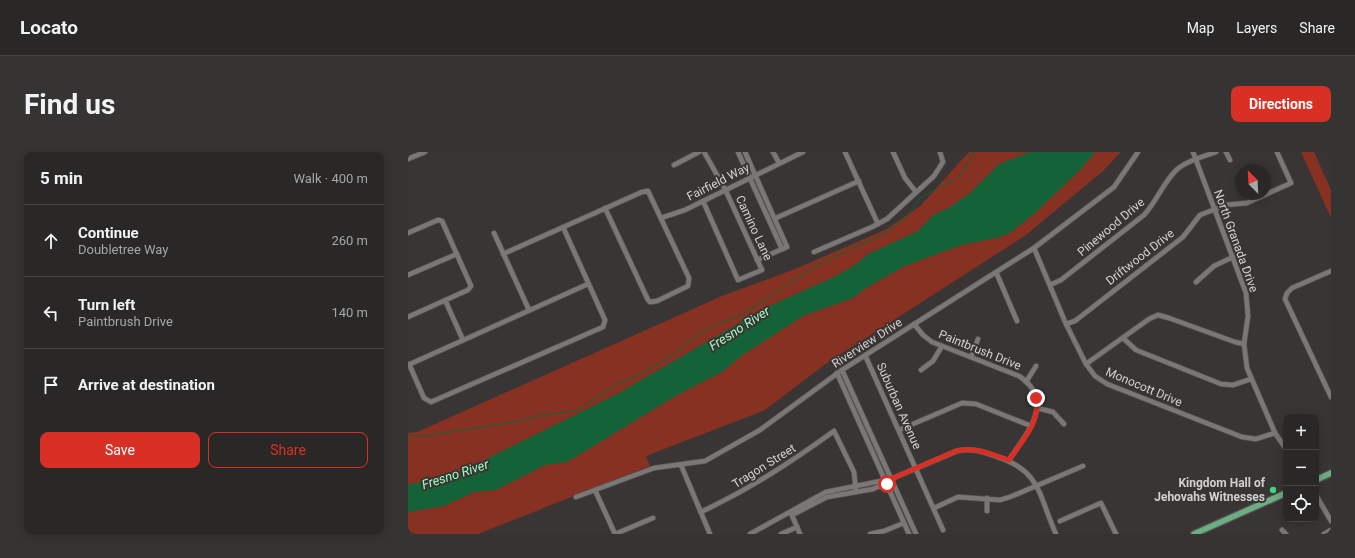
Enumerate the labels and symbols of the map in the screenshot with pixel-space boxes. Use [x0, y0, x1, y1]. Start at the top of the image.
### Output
street label: Fairfield Way [684, 160, 752, 204]
north arrow [1235, 164, 1271, 200]
street label: North Granada Drive [1211, 188, 1261, 294]
street label: Camino Lane [733, 193, 775, 263]
street label: Pinewood Drive [1075, 195, 1147, 259]
street label: Driftwood Drive [1103, 226, 1177, 288]
water label: Fresno River [706, 303, 773, 354]
street label: Riverview Drive [829, 315, 905, 371]
street label: Paintbrush Drive [937, 327, 1023, 373]
street label: Suburban Avenue [874, 361, 924, 451]
street label: Monocott Drive [1104, 365, 1184, 409]
route end [1027, 389, 1045, 407]
street label: Tragon Street [730, 441, 798, 491]
water label: Fresno River [420, 456, 491, 492]
route start [878, 475, 896, 493]
place label: Kingdom Hall of Jehovahs Witnesses [1154, 476, 1266, 504]
marker: Kingdom Hall of Jehovahs Witnesses [1268, 485, 1278, 495]

